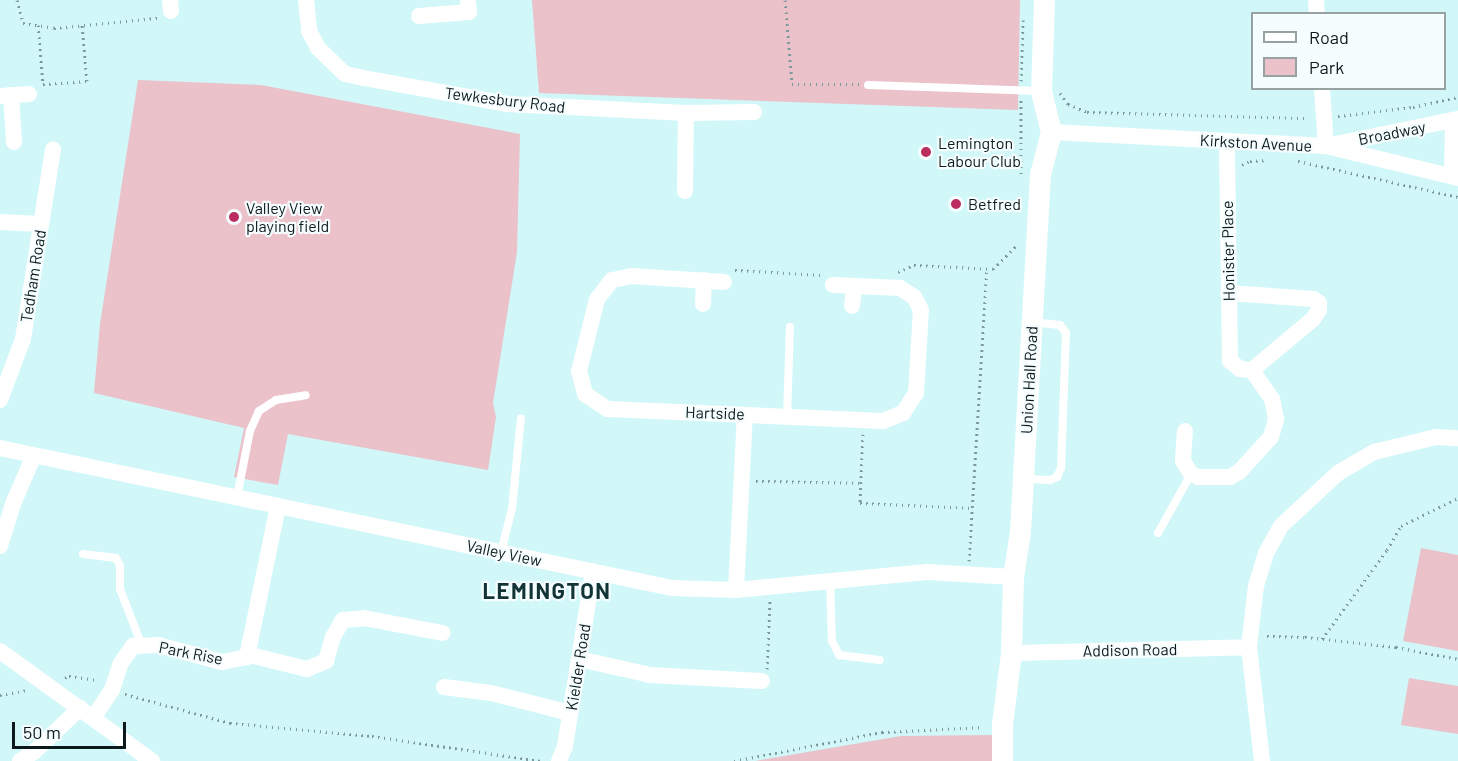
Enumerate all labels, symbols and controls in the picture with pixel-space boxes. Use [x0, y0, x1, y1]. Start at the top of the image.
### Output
legend [1251, 12, 1446, 90]
text: Road [1309, 26, 1349, 48]
text: Park [1309, 56, 1344, 78]
street label: Tewkesbury Road [444, 83, 566, 117]
street label: Broadway [1357, 117, 1427, 149]
street label: Kirkston Avenue [1199, 130, 1313, 156]
place label: Lemington Labour Club [938, 133, 1021, 171]
marker: Lemington Labour Club [919, 145, 933, 159]
place label: Betfred [968, 194, 1021, 214]
marker: Betfred [949, 197, 963, 211]
place label: Valley View playing field [246, 198, 329, 236]
street label: Honister Place [1218, 200, 1238, 302]
marker: Valley View playing field [227, 210, 241, 224]
street label: Tedham Road [16, 228, 50, 324]
street label: Union Hall Road [1017, 325, 1041, 435]
street label: Hartside [685, 402, 745, 424]
street label: Valley View [465, 536, 543, 570]
district label: LEMINGTON [483, 578, 611, 604]
street label: Kielder Road [562, 622, 594, 712]
street label: Park Rise [157, 637, 225, 669]
street label: Addison Road [1083, 640, 1177, 660]
scale bar [15, 710, 129, 748]
text: 50 m [23, 721, 61, 743]

